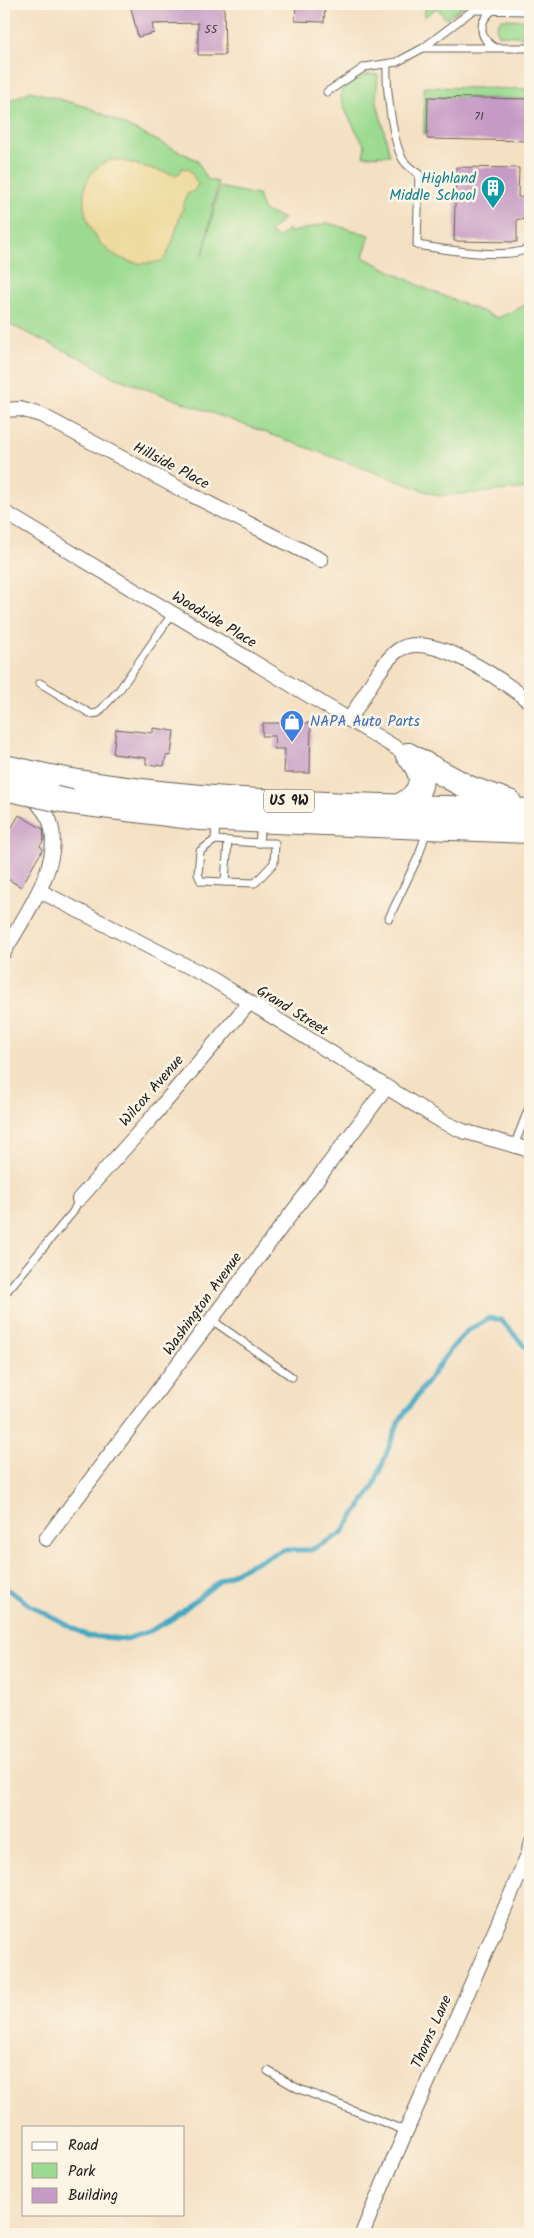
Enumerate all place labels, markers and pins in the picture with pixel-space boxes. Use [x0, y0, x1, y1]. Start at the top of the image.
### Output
place label: Highland Middle School [389, 167, 477, 208]
building icon: Highland Middle School [480, 175, 506, 209]
shop icon: NAPA Auto Parts [279, 709, 305, 743]
place label: NAPA Auto Parts [310, 710, 420, 734]

